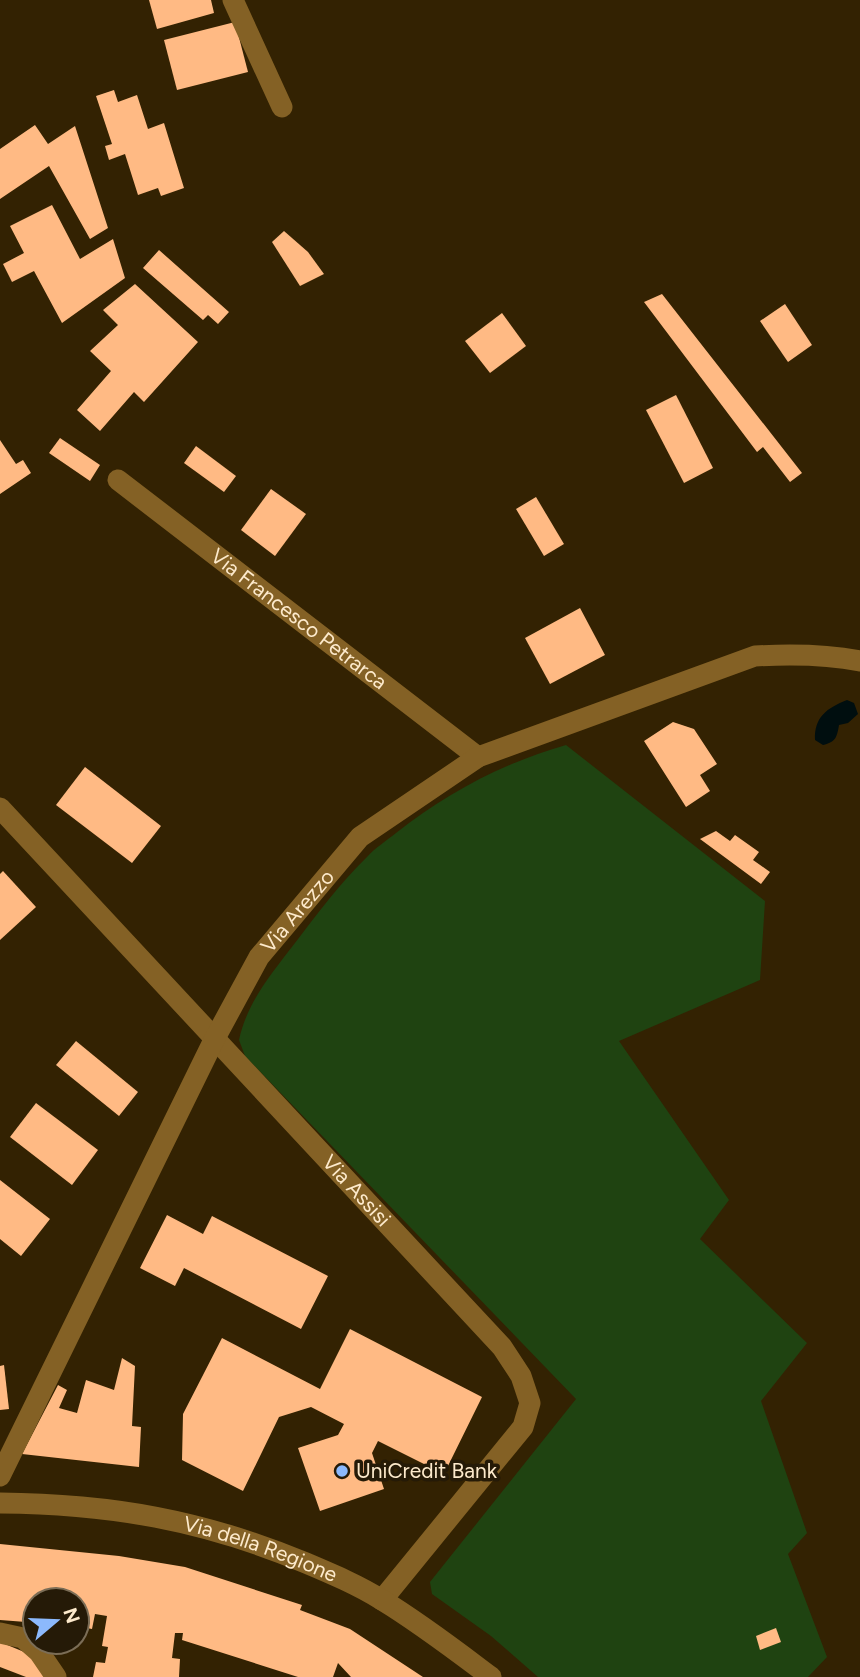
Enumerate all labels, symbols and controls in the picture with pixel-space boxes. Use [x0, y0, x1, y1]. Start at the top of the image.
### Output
street label: Via Francesco Petrarca [206, 543, 392, 694]
street label: Via Arezzo [255, 864, 339, 958]
street label: Via Assisi [317, 1149, 396, 1231]
place label: UniCredit Bank [356, 1458, 498, 1483]
marker: UniCredit Bank [334, 1463, 350, 1479]
street label: Via della Regione [181, 1510, 341, 1587]
north arrow [21, 1586, 91, 1656]
text: N [58, 1605, 85, 1626]

